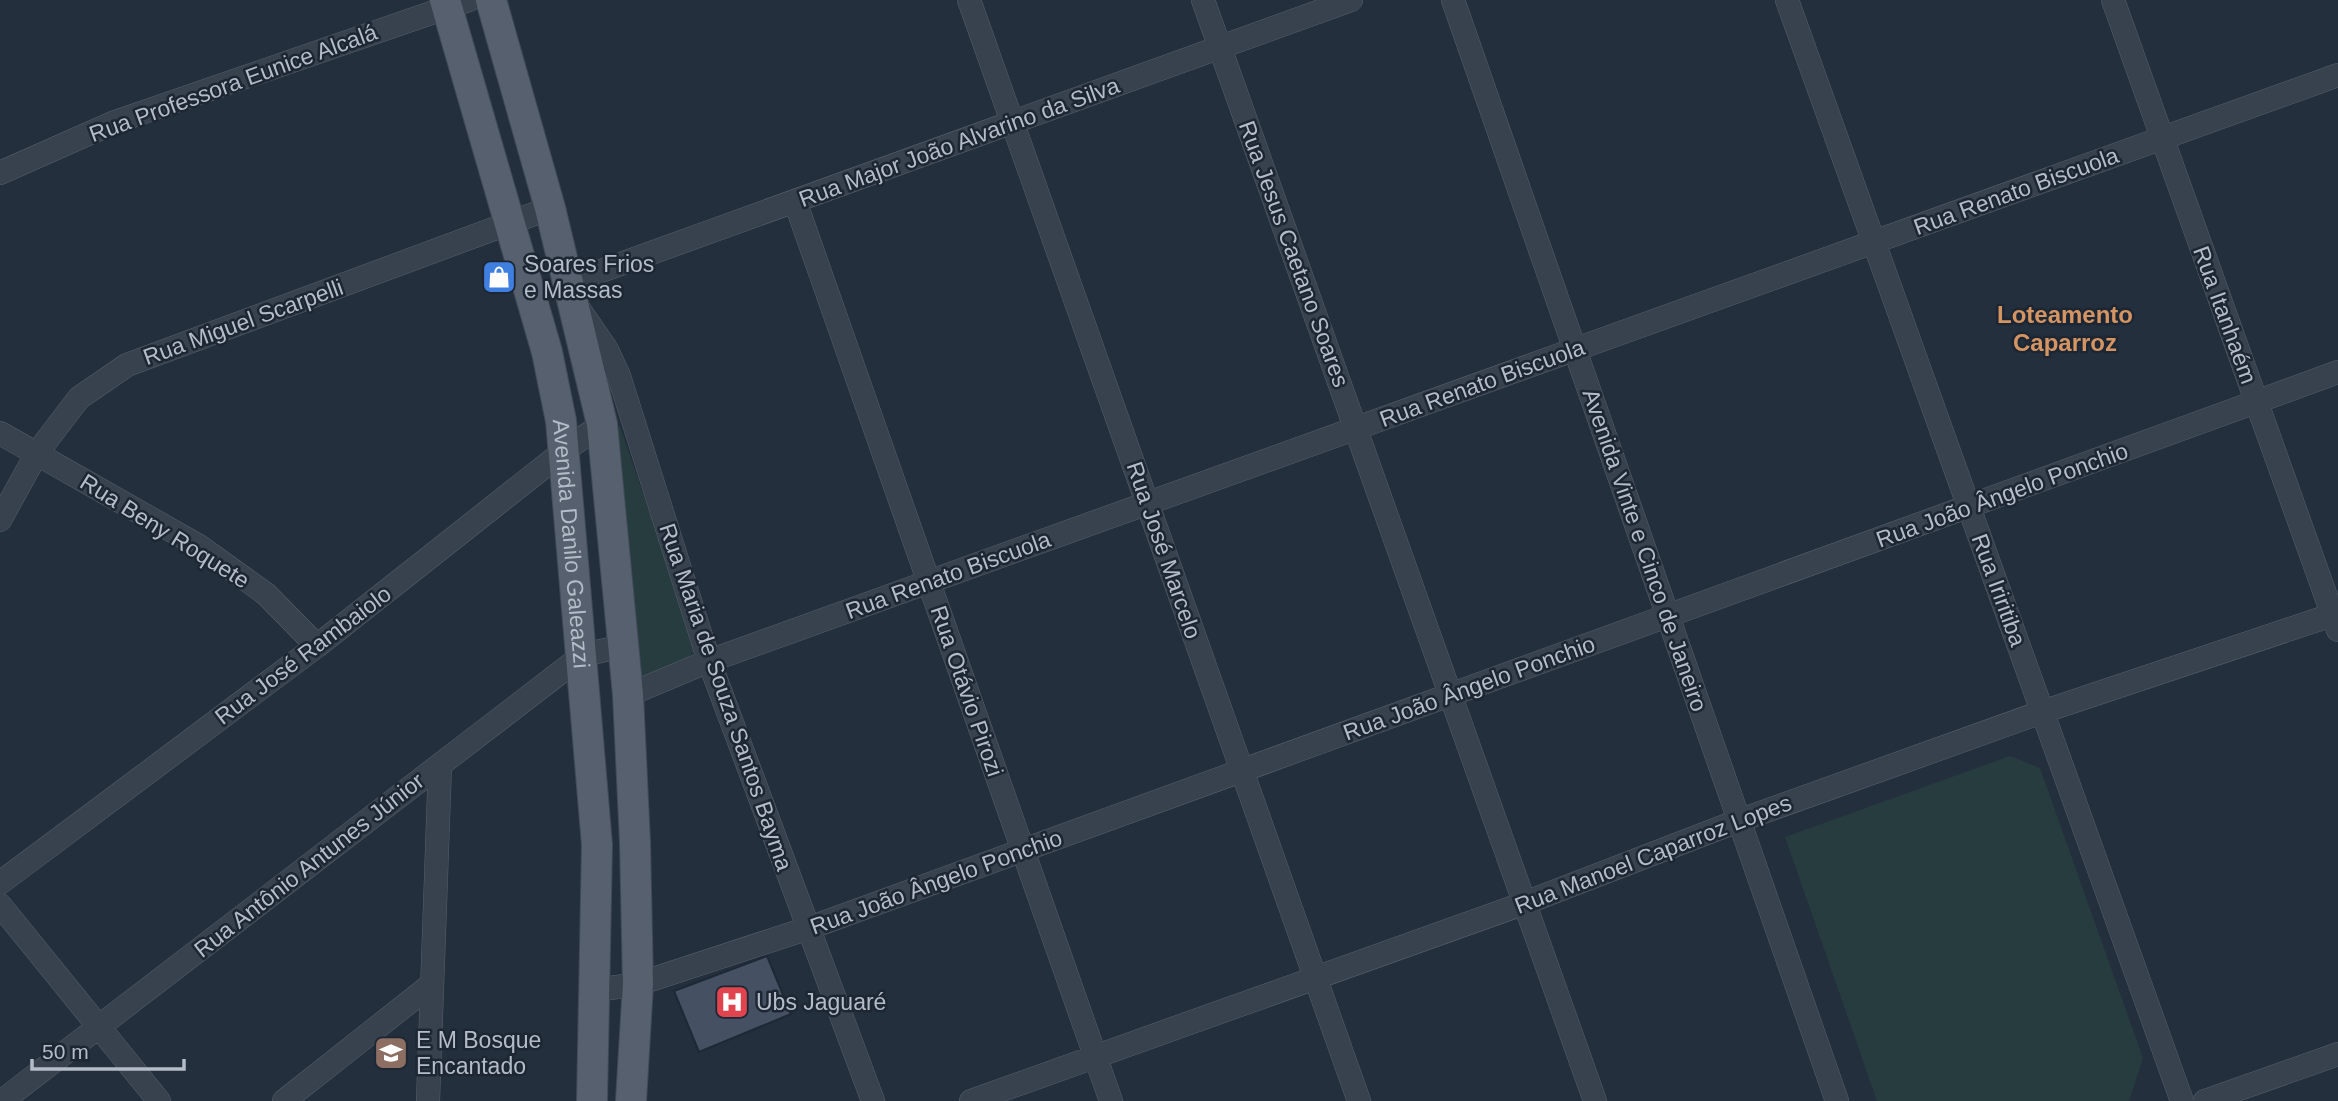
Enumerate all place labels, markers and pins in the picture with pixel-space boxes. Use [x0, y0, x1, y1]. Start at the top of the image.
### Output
place label: Soares Frios e Massas [524, 251, 654, 303]
shop icon: Soares Frios e Massas [480, 258, 518, 296]
hospital icon: Ubs Jaguaré [713, 983, 751, 1021]
place label: Ubs Jaguaré [756, 989, 886, 1015]
place label: E M Bosque Encantado [416, 1027, 541, 1079]
school or university icon: E M Bosque Encantado [372, 1034, 410, 1072]

